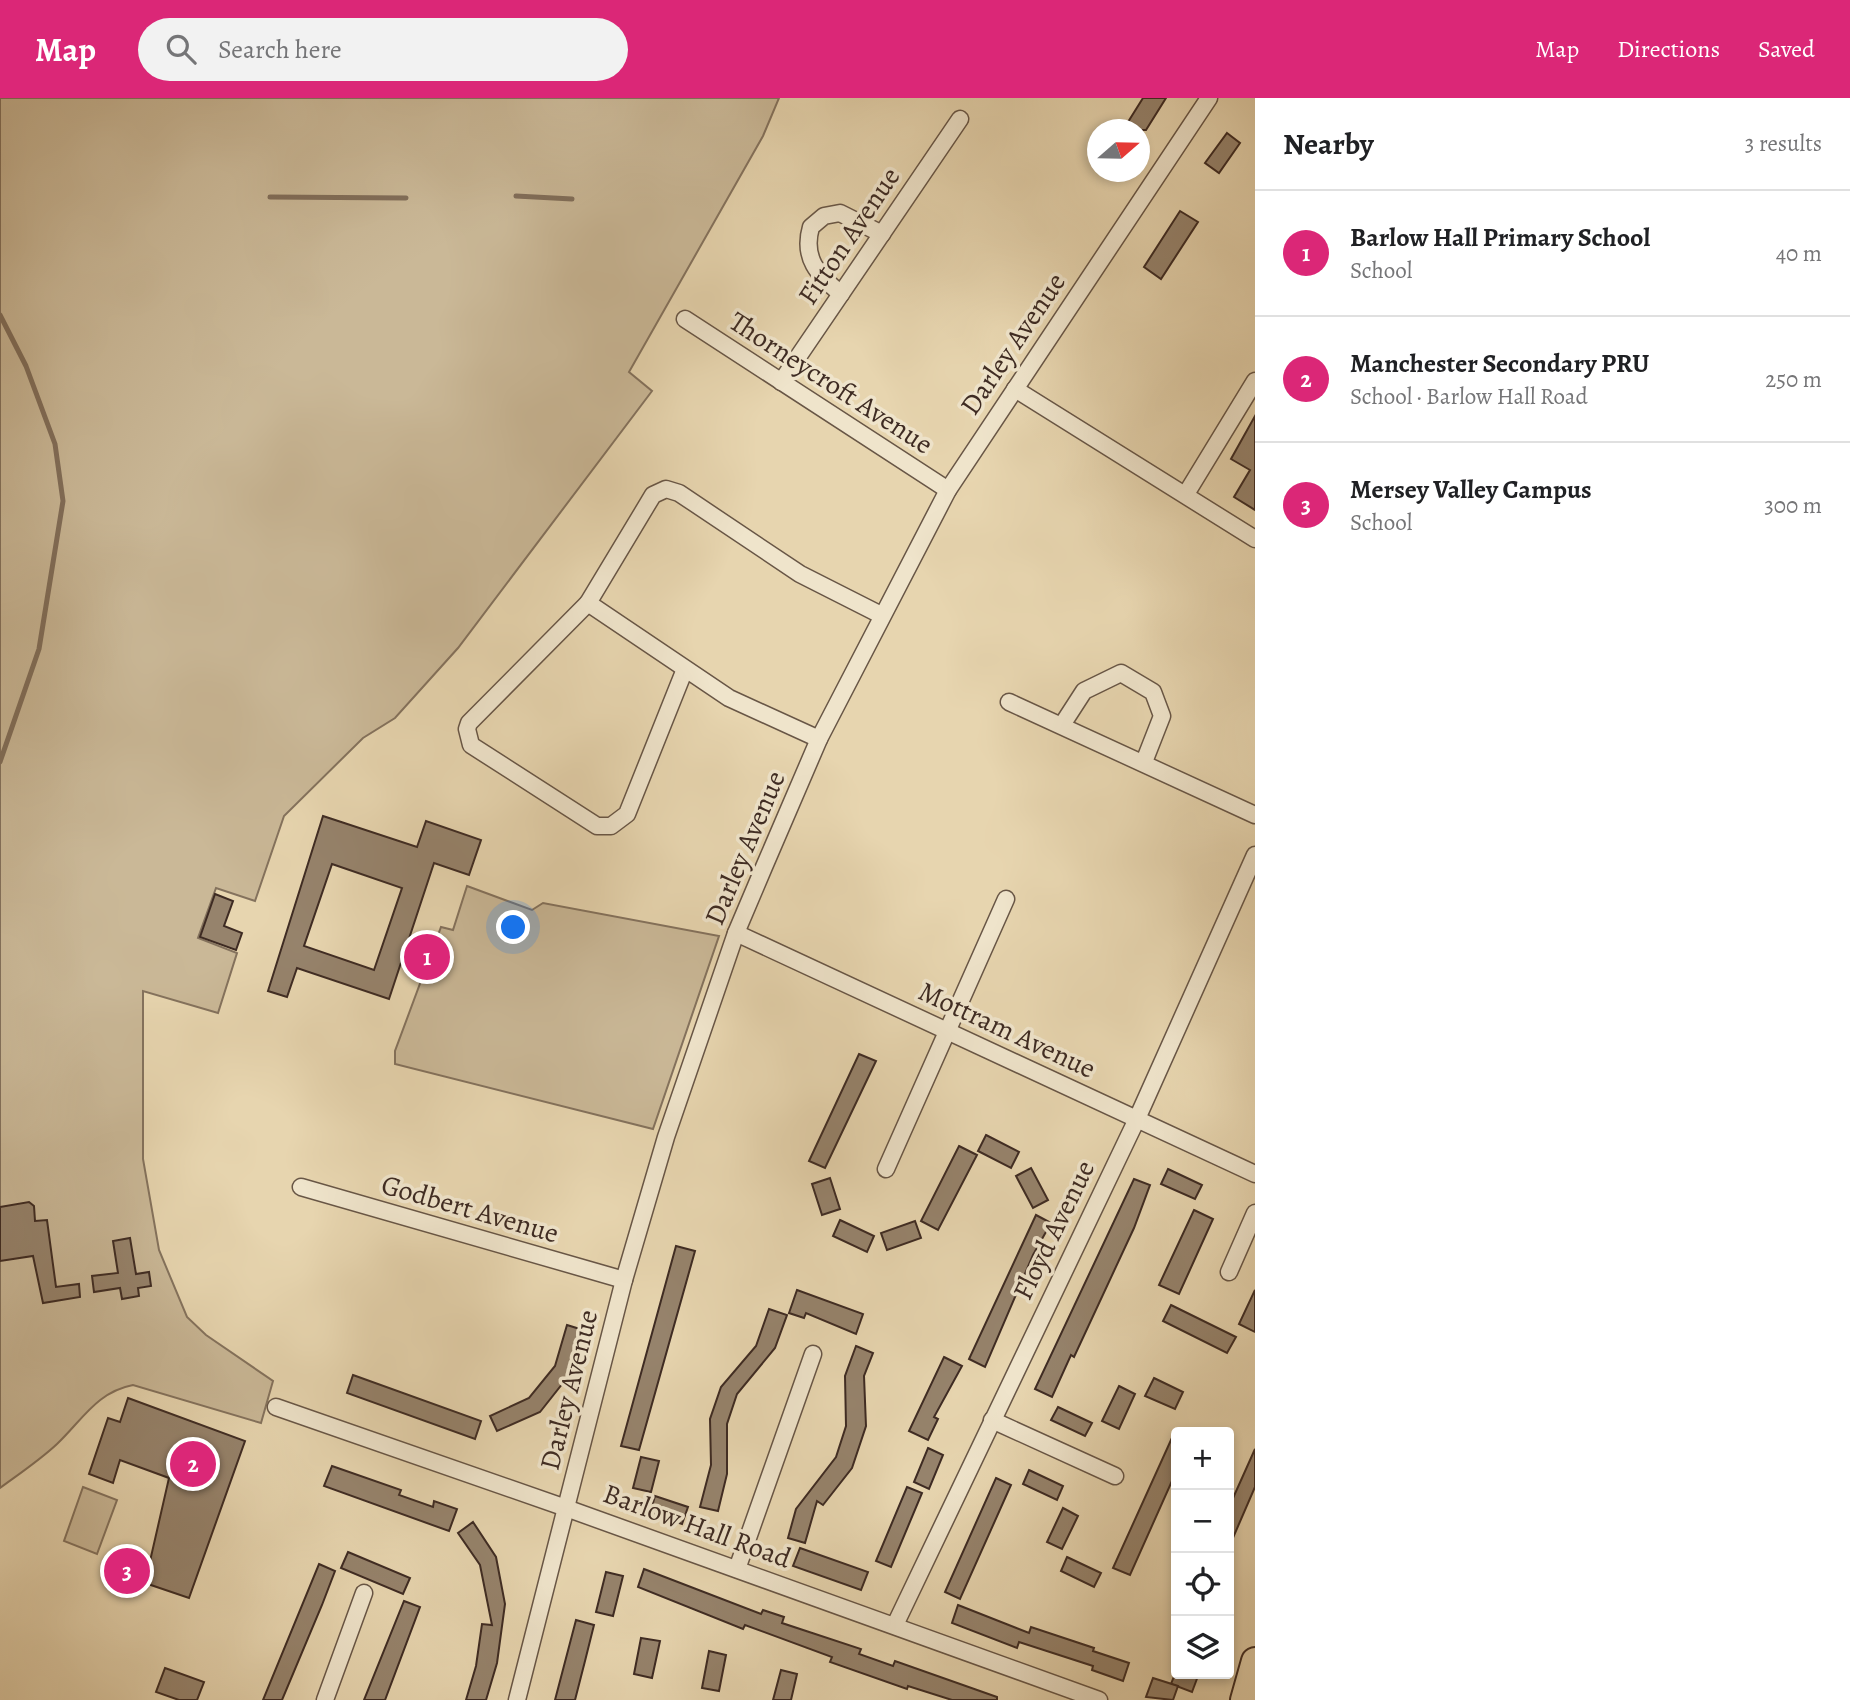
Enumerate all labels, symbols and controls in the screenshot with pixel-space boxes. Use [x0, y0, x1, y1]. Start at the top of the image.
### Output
search box [138, 18, 628, 81]
text: Map [35, 27, 96, 72]
icon: search [162, 30, 200, 68]
text: Search here [218, 32, 342, 67]
text: Map [1535, 33, 1579, 65]
text: Directions [1617, 33, 1720, 65]
text: Saved [1758, 33, 1815, 65]
north arrow [1087, 119, 1150, 182]
text: Nearby [1283, 124, 1374, 164]
text: 3 results [1745, 128, 1822, 159]
street label: Fitton Avenue [789, 160, 909, 312]
text: Barlow Hall Primary School [1350, 220, 1650, 255]
text: 1 [1302, 238, 1310, 269]
text: 40 m [1776, 238, 1822, 269]
text: School [1350, 255, 1412, 286]
street label: Darley Avenue [951, 265, 1075, 423]
street label: Thorneycroft Avenue [722, 303, 940, 463]
text: Manchester Secondary PRU [1350, 346, 1649, 381]
text: 2 [1300, 364, 1312, 395]
text: 250 m [1765, 364, 1822, 395]
text: School · Barlow Hall Road [1350, 381, 1588, 412]
text: Mersey Valley Campus [1350, 472, 1592, 507]
text: 3 [1301, 490, 1311, 521]
text: 300 m [1764, 490, 1822, 521]
text: School [1350, 507, 1412, 538]
street label: Darley Avenue [695, 765, 795, 931]
your location [496, 910, 530, 944]
pin: 1 [404, 931, 450, 983]
street label: Mottram Avenue [912, 972, 1102, 1088]
street label: Floyd Avenue [1004, 1154, 1104, 1306]
street label: Godbert Avenue [377, 1166, 563, 1252]
street label: Darley Avenue [531, 1306, 607, 1474]
map controls [1171, 1427, 1234, 1679]
button: + [1171, 1427, 1234, 1490]
pin: 2 [170, 1438, 216, 1490]
street label: Barlow Hall Road [598, 1474, 797, 1578]
button: − [1171, 1490, 1234, 1553]
pin: 3 [104, 1545, 150, 1597]
button: locate [1171, 1553, 1234, 1616]
button: layers [1171, 1616, 1234, 1679]

